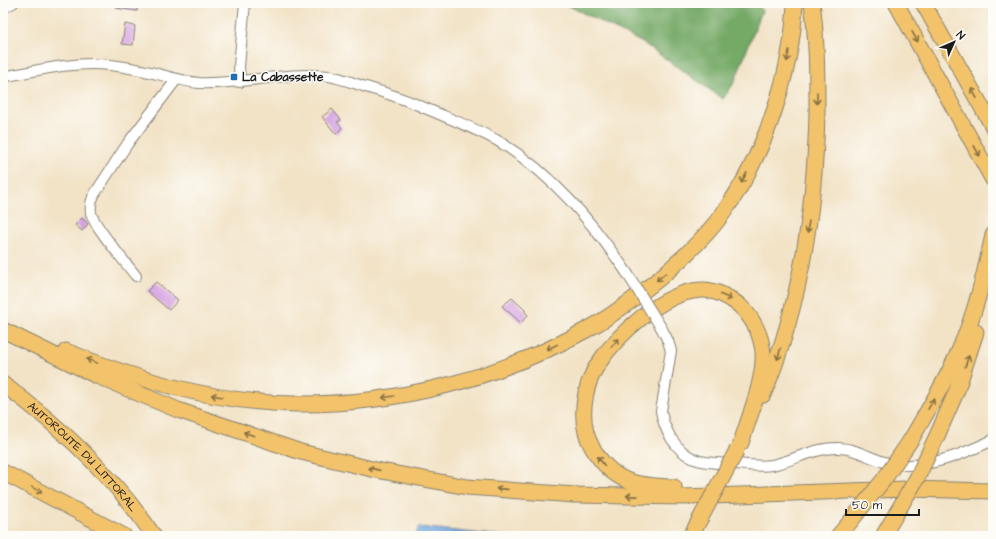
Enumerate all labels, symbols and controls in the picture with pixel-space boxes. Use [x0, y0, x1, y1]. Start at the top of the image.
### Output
north arrow [934, 22, 974, 62]
text: N [953, 28, 969, 43]
one-way arrow [912, 31, 919, 43]
one-way arrow [784, 49, 792, 62]
place label: La Cabassette [242, 69, 324, 86]
marker: La Cabassette [229, 72, 239, 82]
one-way arrow [969, 87, 977, 99]
one-way arrow [813, 91, 821, 104]
one-way arrow [974, 145, 982, 157]
one-way arrow [740, 172, 748, 184]
one-way arrow [804, 220, 812, 233]
one-way arrow [656, 272, 667, 281]
one-way arrow [720, 294, 732, 301]
one-way arrow [610, 338, 620, 348]
one-way arrow [547, 344, 559, 351]
one-way arrow [775, 347, 782, 360]
one-way arrow [964, 355, 971, 368]
one-way arrow [86, 357, 98, 365]
one-way arrow [211, 391, 224, 399]
one-way arrow [382, 393, 395, 401]
street label: AUTOROUTE DU LITTORAL [24, 398, 142, 516]
one-way arrow [928, 398, 936, 410]
one-way arrow [243, 430, 256, 437]
one-way arrow [597, 455, 605, 466]
one-way arrow [368, 465, 381, 473]
one-way arrow [496, 486, 509, 493]
one-way arrow [31, 487, 43, 495]
scale bar [846, 491, 919, 517]
one-way arrow [626, 492, 639, 500]
text: 50 m [852, 497, 883, 514]

